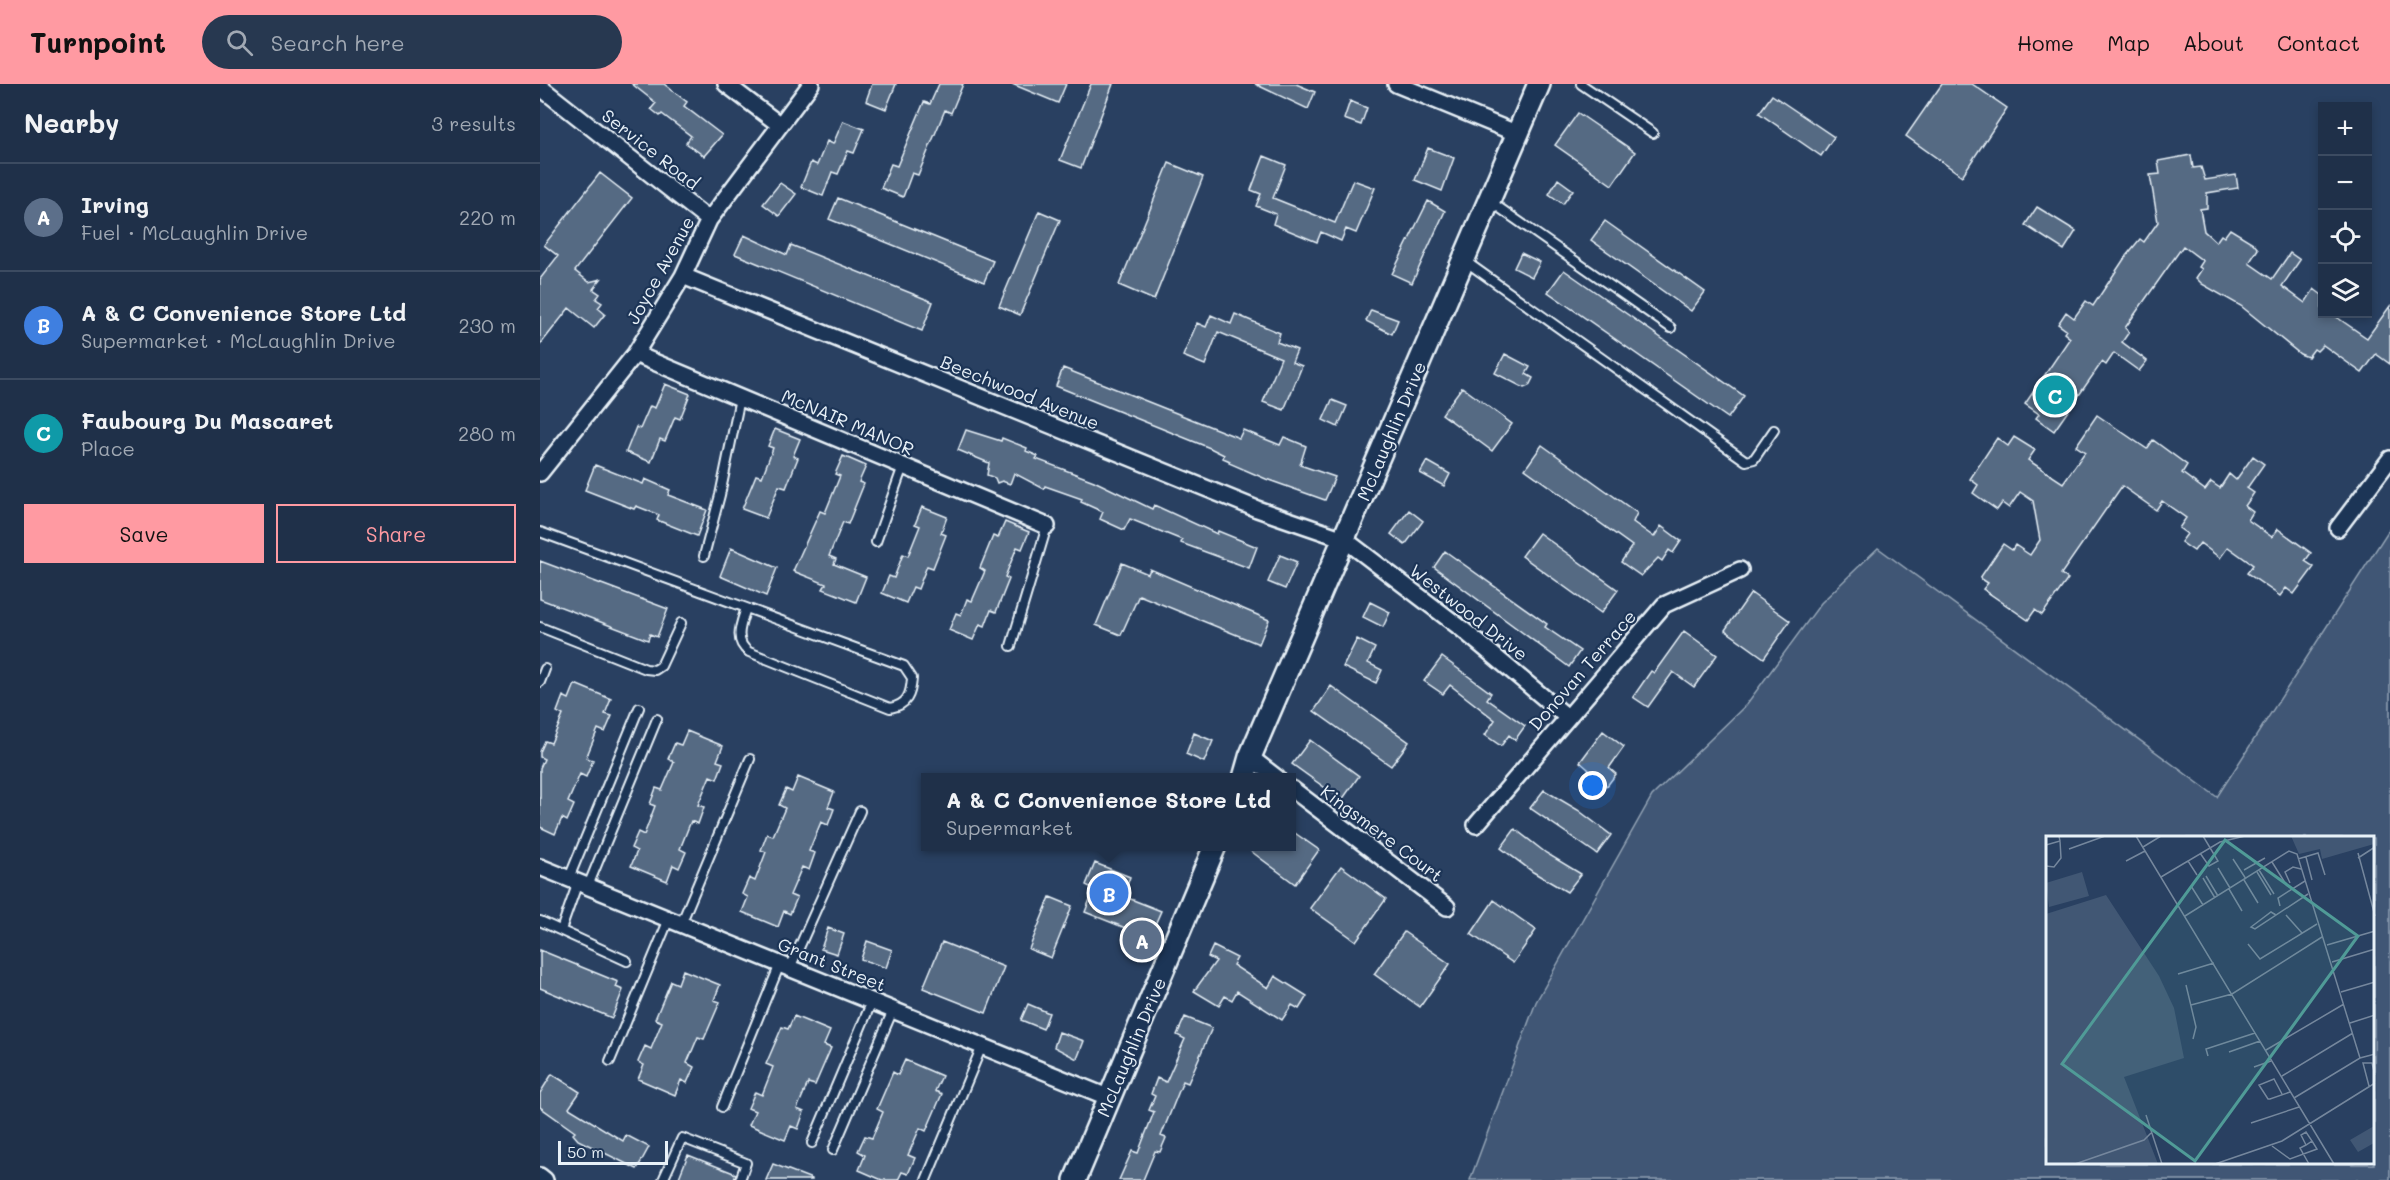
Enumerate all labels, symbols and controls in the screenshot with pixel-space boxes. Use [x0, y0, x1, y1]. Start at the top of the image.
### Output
search box [202, 15, 622, 69]
text: Turnpoint [30, 24, 166, 60]
icon: search [223, 26, 256, 59]
text: Search here [271, 28, 405, 57]
text: Home [2017, 29, 2074, 56]
text: Map [2107, 29, 2150, 56]
text: About [2183, 29, 2244, 56]
text: Contact [2277, 29, 2360, 56]
map controls [2318, 102, 2372, 318]
button: + [2318, 102, 2372, 156]
street label: Service Road [597, 103, 705, 195]
text: Nearby [24, 106, 119, 140]
text: 3 results [431, 110, 516, 136]
button: − [2318, 156, 2372, 210]
text: Irving [81, 190, 149, 219]
text: A [37, 204, 50, 230]
text: 220 m [459, 204, 516, 230]
button: locate [2318, 210, 2372, 264]
street label: Joyce Avenue [620, 212, 700, 328]
text: Fuel · McLaughlin Drive [81, 219, 308, 245]
button: layers [2318, 264, 2372, 318]
text: A & C Convenience Store Ltd [81, 298, 406, 327]
text: B [37, 312, 50, 338]
text: 230 m [458, 312, 516, 338]
text: Supermarket · McLaughlin Drive [81, 327, 396, 353]
street label: Beechwood Avenue [937, 349, 1103, 435]
street label: McLaughlin Drive [1351, 358, 1431, 504]
pin: C [2036, 372, 2074, 418]
street label: McNAIR MANOR [778, 383, 918, 461]
text: Faubourg Du Mascaret [81, 406, 333, 435]
text: C [36, 420, 51, 446]
text: 280 m [458, 420, 516, 446]
text: Place [81, 435, 135, 461]
button: Save [24, 504, 264, 563]
button: Share [276, 504, 516, 563]
street label: Westwood Drive [1405, 558, 1533, 666]
street label: Donovan Terrace [1523, 605, 1641, 735]
your location [1578, 771, 1607, 800]
popup [921, 773, 1296, 851]
street label: Kingsmere Court [1316, 779, 1448, 887]
text: A & C Convenience Store Ltd [946, 785, 1271, 814]
text: Supermarket [946, 814, 1073, 840]
inset map [2046, 836, 2375, 1165]
pin: B [1090, 870, 1128, 916]
pin: A [1122, 918, 1162, 962]
street label: Grant Street [774, 931, 890, 997]
street label: McLaughlin Drive [1091, 974, 1171, 1120]
scale bar [558, 1138, 668, 1166]
text: 50 m [567, 1141, 604, 1162]

